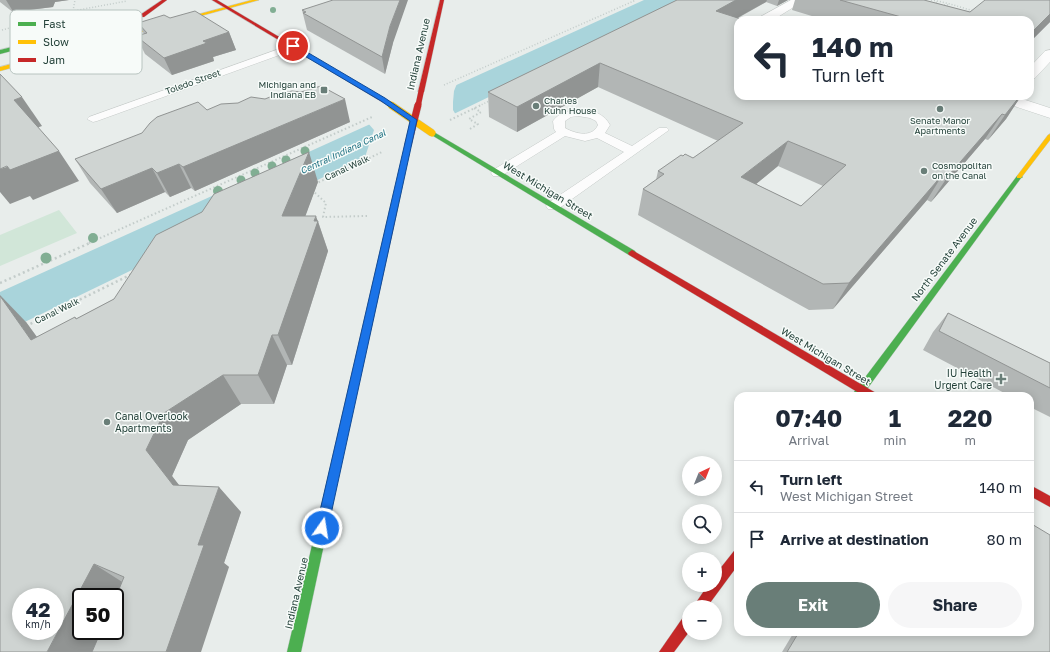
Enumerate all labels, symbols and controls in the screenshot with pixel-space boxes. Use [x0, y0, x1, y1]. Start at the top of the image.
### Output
legend [10, 10, 142, 74]
text: Fast [43, 17, 66, 30]
street label: Indiana Avenue [404, 17, 432, 91]
pin [276, 29, 310, 63]
text: 140 m [812, 30, 894, 63]
icon: left [746, 32, 798, 84]
text: Slow [43, 35, 69, 48]
icon: arrive [282, 35, 304, 57]
text: Jam [43, 53, 65, 66]
text: Turn left [812, 64, 885, 86]
street label: Toledo Street [164, 66, 222, 97]
place label: Michigan and Indiana EB [258, 79, 316, 100]
marker: Michigan and Indiana EB [319, 85, 329, 95]
place label: Charles Kuhn House [544, 95, 596, 116]
marker: Charles Kuhn House [531, 101, 541, 111]
marker: Senate Manor Apartments [935, 104, 945, 114]
place label: Senate Manor Apartments [910, 115, 970, 136]
water label: Central Indiana Canal [298, 126, 388, 176]
street label: Canal Walk [323, 152, 371, 183]
street label: West Michigan Street [501, 158, 595, 222]
place label: Cosmopolitan on the Canal [932, 160, 992, 181]
marker: Cosmopolitan on the Canal [919, 166, 929, 176]
street label: North Senate Avenue [909, 215, 980, 303]
street label: Canal Walk [33, 295, 81, 326]
street label: West Michigan Street [779, 324, 873, 388]
place label: IU Health Urgent Care [934, 367, 992, 391]
marker: IU Health Urgent Care [995, 373, 1007, 385]
text: 07:40 [775, 403, 842, 432]
text: 1 [889, 403, 901, 432]
text: 220 [948, 403, 993, 432]
place label: Canal Overlook Apartments [115, 410, 189, 434]
marker: Canal Overlook Apartments [102, 417, 112, 427]
text: Arrival [788, 432, 829, 448]
text: min [884, 432, 907, 448]
text: m [964, 432, 976, 448]
north arrow [682, 456, 722, 496]
map controls [682, 456, 722, 640]
text: Turn left [780, 470, 842, 488]
icon: left [746, 476, 768, 498]
text: 140 m [979, 478, 1022, 496]
text: West Michigan Street [780, 488, 913, 504]
button: search [682, 504, 722, 544]
position arrow [301, 507, 343, 549]
icon: arrive [746, 528, 768, 550]
text: Arrive at destination [780, 530, 929, 548]
text: 80 m [987, 530, 1022, 548]
button: + [682, 552, 722, 592]
street label: Indiana Avenue [282, 556, 310, 630]
button: Exit [746, 582, 880, 628]
button: Share [888, 582, 1022, 628]
speed limit sign: 50 [72, 588, 124, 640]
text: 42 [26, 597, 50, 621]
button: − [682, 600, 722, 640]
text: km/h [25, 618, 51, 630]

